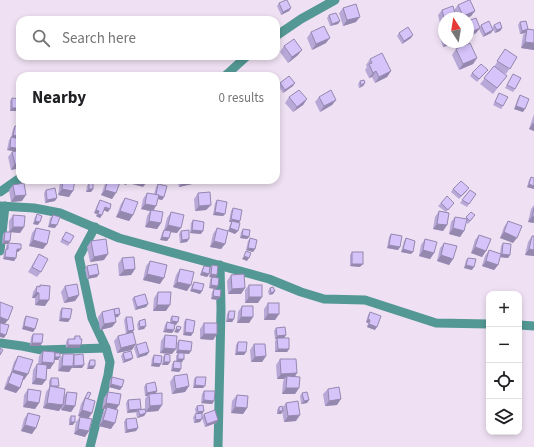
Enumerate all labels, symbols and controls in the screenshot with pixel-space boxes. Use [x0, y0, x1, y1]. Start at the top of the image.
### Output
north arrow [438, 12, 474, 48]
search box [16, 16, 280, 60]
icon: search [30, 27, 52, 49]
text: Search here [62, 28, 136, 49]
text: Nearby [32, 86, 86, 110]
text: 0 results [219, 89, 264, 107]
map controls [486, 291, 522, 435]
button: + [486, 291, 522, 327]
button: − [486, 327, 522, 363]
button: locate [486, 363, 522, 399]
button: layers [486, 399, 522, 435]

